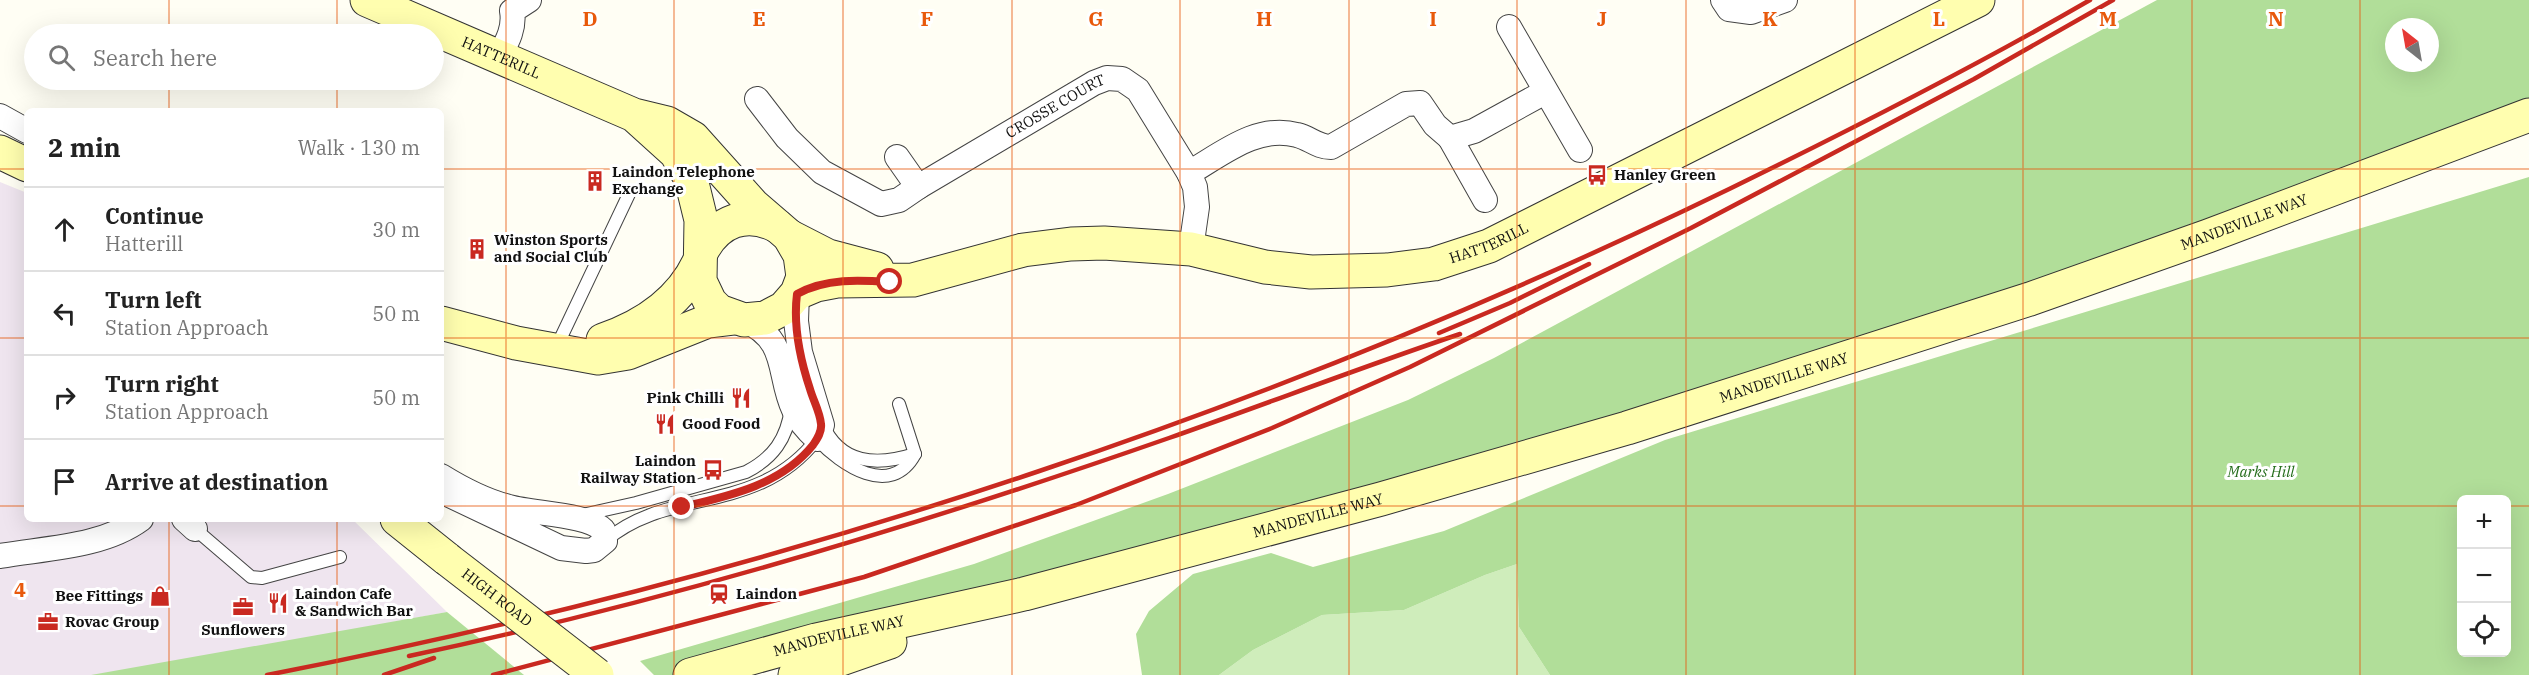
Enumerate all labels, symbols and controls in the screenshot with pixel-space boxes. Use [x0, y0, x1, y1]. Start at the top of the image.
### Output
text: D [582, 5, 598, 32]
text: E [752, 5, 766, 32]
text: F [921, 5, 933, 32]
text: G [1088, 5, 1104, 32]
text: H [1256, 5, 1272, 32]
text: I [1429, 5, 1437, 32]
text: J [1597, 5, 1607, 32]
text: K [1762, 5, 1778, 32]
text: L [1933, 5, 1945, 32]
text: M [2099, 5, 2117, 32]
text: N [2268, 5, 2284, 32]
north arrow [2385, 18, 2439, 72]
search box [24, 24, 444, 90]
street label: HATTERILL [459, 32, 544, 83]
icon: search [45, 41, 78, 74]
text: Search here [93, 43, 217, 72]
street label: CROSSE COURT [1002, 70, 1108, 142]
text: 2 min [48, 130, 121, 164]
text: Walk · 130 m [298, 134, 420, 161]
place label: Laindon Telephone Exchange [612, 162, 755, 198]
bus stop icon: Hanley Green [1585, 163, 1609, 187]
place label: Hanley Green [1614, 165, 1716, 184]
building icon: Laindon Telephone Exchange [583, 169, 607, 193]
street label: MANDEVILLE WAY [2178, 189, 2311, 254]
text: Continue [105, 201, 204, 230]
icon: ahead [48, 213, 81, 246]
text: 30 m [372, 216, 420, 243]
street label: HATTERILL [1447, 218, 1531, 267]
text: Hatterill [105, 230, 183, 257]
place label: Winston Sports and Social Club [494, 230, 608, 266]
building icon: Winston Sports and Social Club [465, 237, 489, 261]
route start [876, 268, 902, 294]
text: Turn left [105, 285, 201, 314]
icon: left [48, 297, 81, 330]
text: 50 m [372, 300, 420, 327]
text: Station Approach [105, 314, 269, 341]
street label: MANDEVILLE WAY [1717, 348, 1851, 407]
text: Turn right [105, 369, 219, 398]
icon: right [48, 381, 81, 414]
text: 50 m [372, 384, 420, 411]
restaurant icon: Pink Chilli [729, 386, 753, 410]
place label: Pink Chilli [646, 388, 724, 407]
text: Station Approach [105, 398, 269, 425]
restaurant icon: Good Food [653, 412, 677, 436]
place label: Good Food [682, 414, 761, 433]
place label: Laindon Railway Station [580, 451, 696, 487]
bus stop icon: Laindon Railway Station [701, 458, 725, 482]
park label: Marks Hill [2226, 462, 2295, 481]
icon: arrive [48, 465, 81, 498]
text: Arrive at destination [105, 467, 328, 496]
street label: MANDEVILLE WAY [1251, 489, 1386, 542]
route end [668, 493, 694, 519]
map controls [2457, 495, 2511, 657]
button: + [2457, 495, 2511, 549]
button: − [2457, 549, 2511, 603]
street label: HIGH ROAD [458, 564, 536, 630]
text: 4 [14, 576, 26, 603]
station icon: Laindon [707, 582, 731, 606]
shop icon: Bee Fittings [148, 584, 172, 608]
place label: Laindon Cafe & Sandwich Bar [295, 584, 413, 620]
place label: Laindon [736, 584, 797, 603]
place label: Bee Fittings [55, 586, 143, 605]
restaurant icon: Laindon Cafe & Sandwich Bar [266, 591, 290, 615]
office icon: Sunflowers [231, 595, 255, 619]
button: locate [2457, 603, 2511, 657]
office icon: Rovac Group [36, 610, 60, 634]
street label: MANDEVILLE WAY [771, 611, 907, 660]
place label: Rovac Group [65, 612, 159, 631]
place label: Sunflowers [201, 620, 285, 639]

